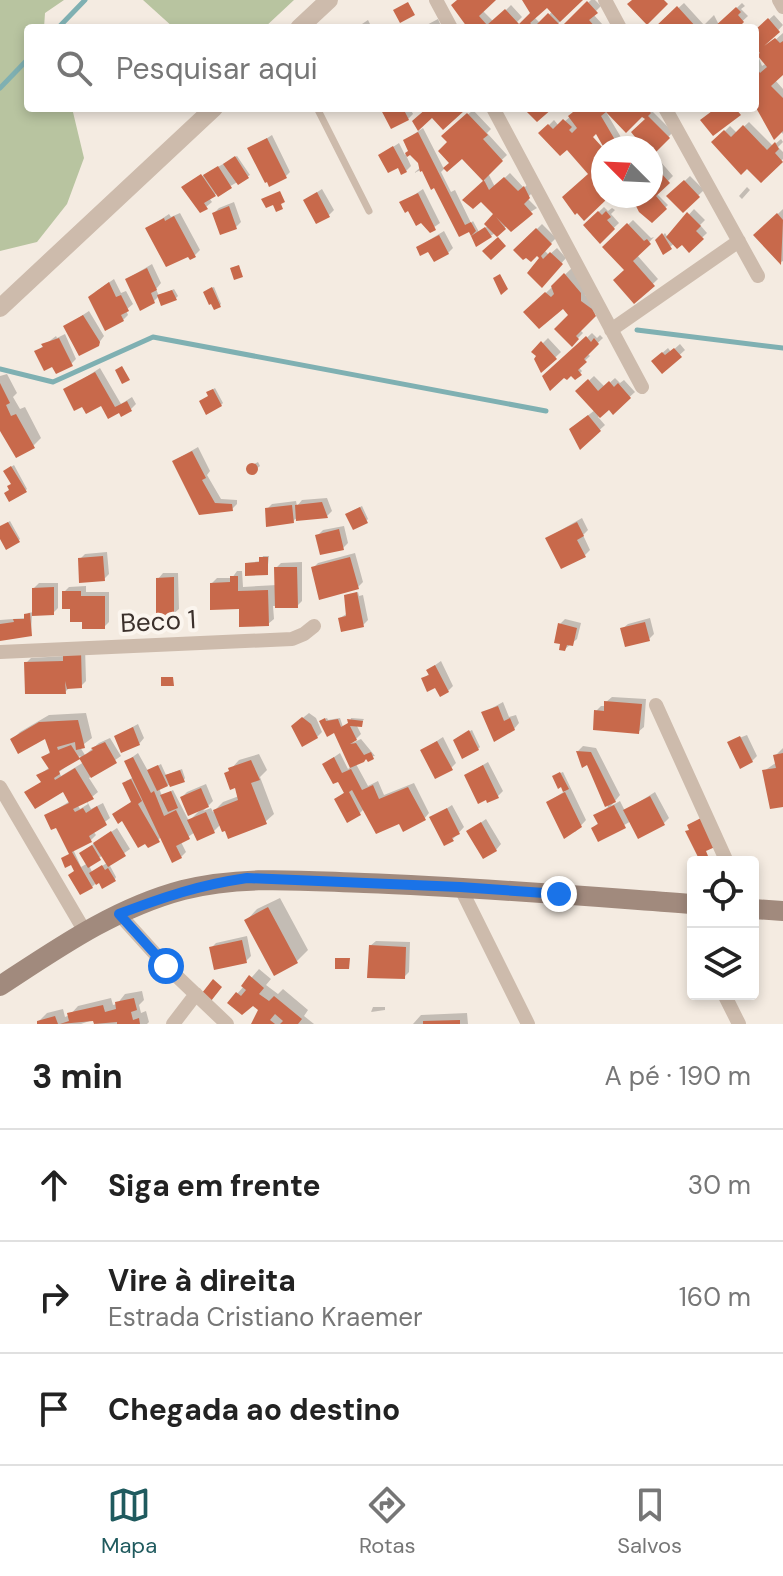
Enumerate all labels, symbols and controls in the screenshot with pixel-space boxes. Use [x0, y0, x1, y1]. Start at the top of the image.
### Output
search box [24, 24, 759, 112]
icon: search [52, 46, 96, 90]
text: Pesquisar aqui [116, 49, 318, 88]
north arrow [591, 136, 663, 208]
street label: Beco 1 [119, 602, 197, 640]
map controls [687, 856, 759, 1000]
button: locate [687, 856, 759, 928]
route end [541, 876, 577, 912]
button: layers [687, 928, 759, 1000]
route start [148, 948, 184, 984]
text: 3 min [32, 1054, 123, 1099]
text: A pé · 190 m [604, 1059, 751, 1093]
icon: ahead [32, 1163, 76, 1207]
text: Siga em frente [108, 1166, 321, 1205]
text: 30 m [688, 1168, 751, 1202]
text: Vire à direita [108, 1261, 296, 1300]
icon: right [32, 1275, 76, 1319]
text: 160 m [679, 1280, 751, 1314]
text: Estrada Cristiano Kraemer [108, 1300, 423, 1334]
icon: arrive [32, 1387, 76, 1431]
text: Chegada ao destino [108, 1390, 400, 1429]
tab: Mapa [101, 1483, 157, 1560]
tab: Rotas [359, 1483, 416, 1560]
tab: Salvos [617, 1483, 682, 1560]

